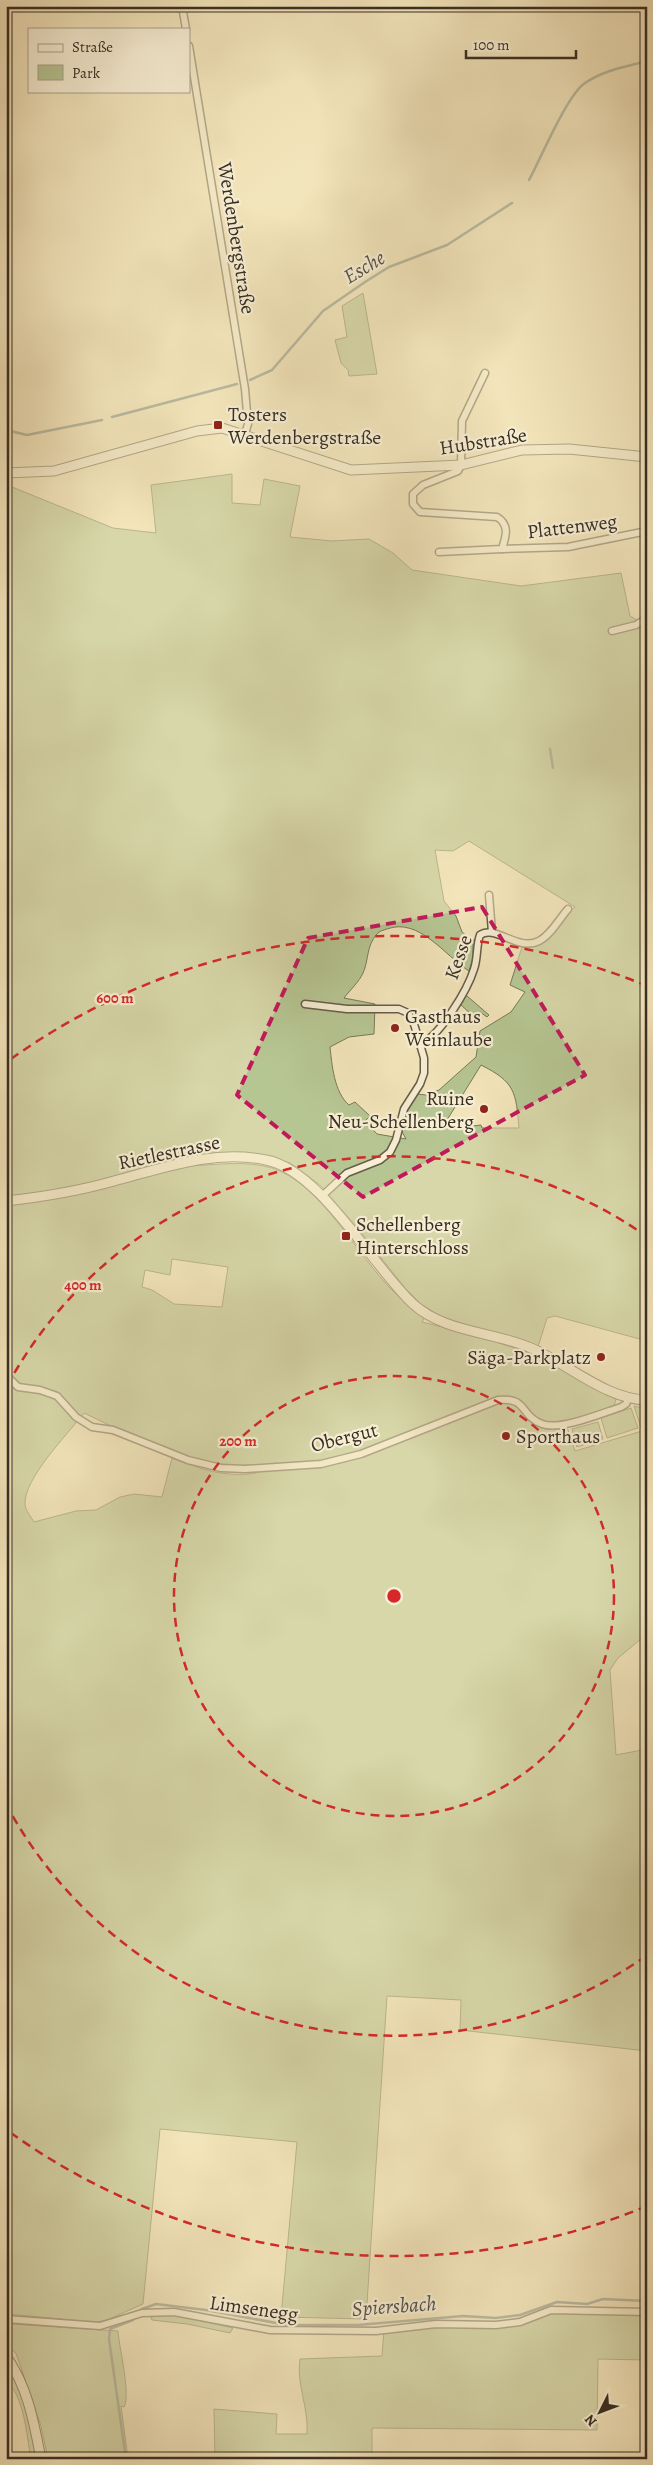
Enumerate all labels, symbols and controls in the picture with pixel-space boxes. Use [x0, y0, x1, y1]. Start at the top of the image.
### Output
legend [28, 28, 190, 92]
scale bar [466, 28, 576, 60]
text: 100 m [473, 35, 510, 55]
text: Straße [72, 37, 113, 57]
text: Park [72, 63, 101, 83]
street label: Werdenbergstraße [211, 159, 262, 316]
water label: Esche [338, 243, 390, 290]
place label: Tosters Werdenbergstraße [227, 401, 381, 451]
marker: Tosters Werdenbergstraße [212, 419, 224, 431]
street label: Hubstraße [437, 421, 529, 462]
street label: Plattenweg [525, 508, 619, 545]
street label: Kesse [438, 931, 479, 983]
text: 600 m [96, 988, 134, 1008]
place label: Gasthaus Weinlaube [404, 1003, 492, 1053]
marker: Gasthaus Weinlaube [389, 1022, 401, 1034]
place label: Ruine Neu-Schellenberg [328, 1085, 474, 1135]
marker: Ruine Neu-Schellenberg [478, 1103, 490, 1115]
street label: Rietlestrasse [116, 1129, 223, 1176]
place label: Schellenberg Hinterschloss [356, 1211, 469, 1261]
marker: Schellenberg Hinterschloss [340, 1230, 352, 1242]
text: 400 m [64, 1275, 102, 1295]
place label: Säga-Parkplatz [467, 1344, 591, 1371]
marker: Säga-Parkplatz [595, 1351, 607, 1363]
street label: Obergut [308, 1416, 381, 1459]
place label: Sporthaus [516, 1423, 600, 1450]
marker: Sporthaus [500, 1430, 512, 1442]
text: 200 m [219, 1431, 257, 1451]
centre of rings [385, 1587, 403, 1605]
street label: Limsenegg [208, 2289, 300, 2328]
water label: Spiersbach [351, 2289, 437, 2323]
north arrow [576, 2388, 626, 2438]
text: N [580, 2410, 601, 2431]

